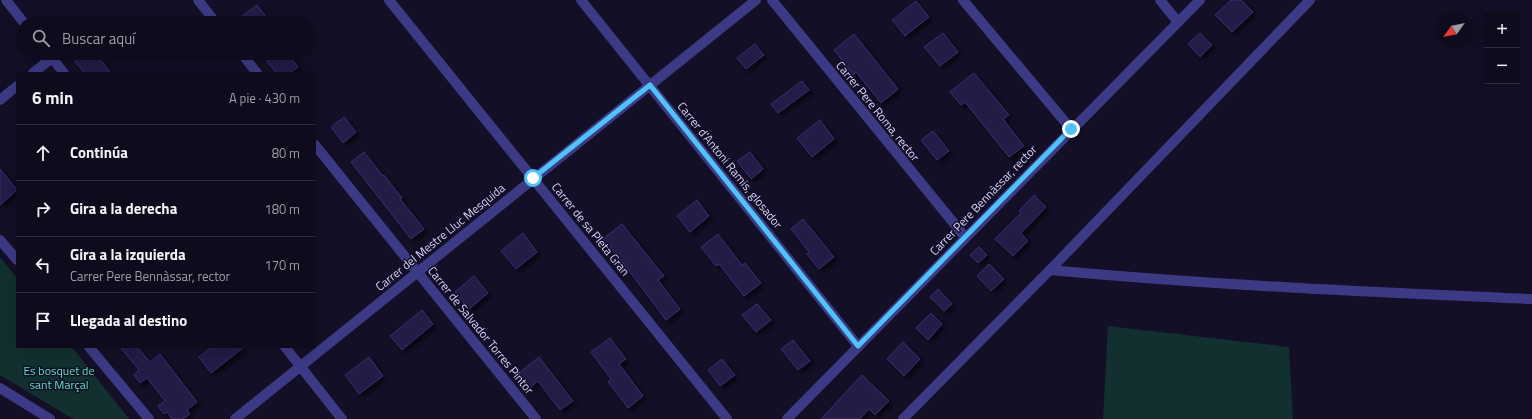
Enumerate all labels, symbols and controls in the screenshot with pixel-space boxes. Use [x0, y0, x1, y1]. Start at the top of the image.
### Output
north arrow [1436, 12, 1472, 48]
map controls [1484, 12, 1520, 84]
button: + [1484, 12, 1520, 48]
search box [16, 16, 316, 60]
icon: search [30, 27, 52, 49]
text: Buscar aquí [62, 27, 135, 50]
button: − [1484, 48, 1520, 84]
street label: Carrer Pere Roma, rector [831, 57, 925, 165]
text: 6 min [32, 85, 73, 111]
text: A pie · 430 m [229, 88, 300, 108]
street label: Carrer d'Antoni Ramis, glosador [673, 97, 787, 233]
route end [1062, 120, 1080, 138]
street label: Carrer Pere Bennàssar, rector [925, 140, 1041, 260]
text: Continúa [70, 141, 128, 164]
icon: ahead [32, 142, 54, 164]
text: 80 m [272, 143, 300, 163]
route start [524, 169, 542, 187]
street label: Carrer de sa Pleta Gran [547, 178, 635, 280]
street label: Carrer del Mestre Lluc Mesquida [371, 179, 509, 295]
text: Gira a la derecha [70, 197, 177, 220]
icon: right [32, 198, 54, 220]
text: 180 m [264, 199, 300, 219]
text: Gira a la izquierda [70, 243, 186, 266]
icon: left [32, 254, 54, 276]
text: 170 m [264, 255, 300, 275]
street label: Carrer de Salvador Torres Pintor [423, 262, 539, 398]
text: Carrer Pere Bennàssar, rector [70, 266, 230, 286]
text: Llegada al destino [70, 309, 187, 332]
icon: arrive [32, 310, 54, 332]
park label: Es bosquet de sant Marçal [23, 361, 95, 394]

